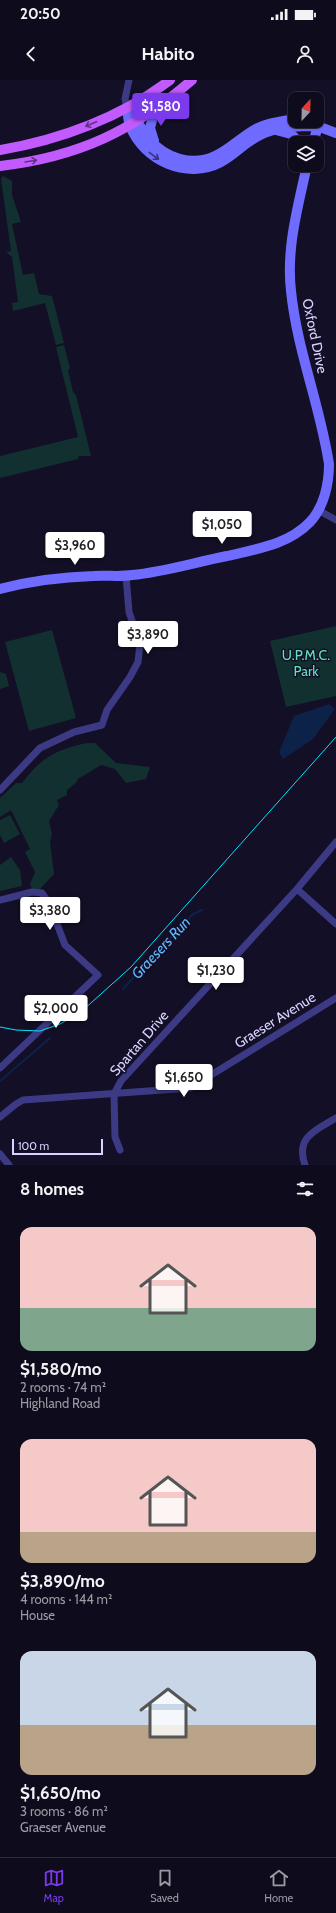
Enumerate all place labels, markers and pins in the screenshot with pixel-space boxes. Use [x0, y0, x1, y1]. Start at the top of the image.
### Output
pin: $1,580 [128, 93, 194, 127]
pin: $1,050 [189, 511, 255, 545]
pin: $3,960 [42, 532, 108, 566]
pin: $3,890 [115, 621, 181, 655]
pin: $3,380 [17, 897, 83, 931]
pin: $1,230 [183, 957, 249, 991]
pin: $2,000 [23, 995, 89, 1029]
pin: $1,650 [151, 1064, 217, 1098]

